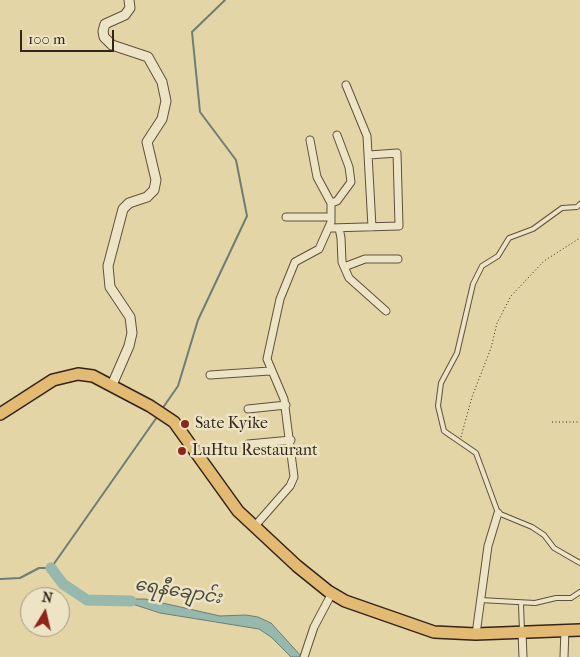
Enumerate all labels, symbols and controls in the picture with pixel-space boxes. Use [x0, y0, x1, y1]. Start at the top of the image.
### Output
scale bar [22, 20, 116, 52]
text: 100 m [28, 30, 66, 48]
place label: Sate Kyike [195, 414, 268, 434]
marker: Sate Kyike [179, 418, 191, 430]
place label: LuHtu Restaurant [192, 441, 318, 461]
marker: LuHtu Restaurant [176, 445, 188, 457]
water label: ရေနီချောင်း [133, 574, 223, 610]
north arrow [20, 587, 70, 637]
text: N [41, 588, 54, 607]

